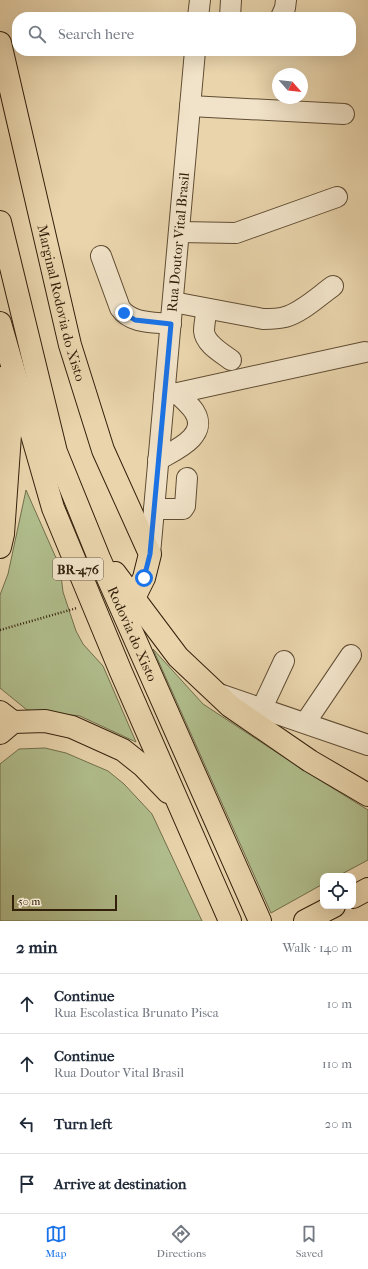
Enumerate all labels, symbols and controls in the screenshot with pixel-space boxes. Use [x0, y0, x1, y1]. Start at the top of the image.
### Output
search box [12, 12, 356, 56]
icon: search [26, 23, 48, 45]
text: Search here [58, 25, 134, 43]
north arrow [272, 68, 308, 104]
street label: Rua Doutor Vital Brasil [163, 172, 193, 313]
street label: Marginal Rodovia do Xisto [34, 223, 89, 383]
route end [115, 304, 133, 322]
road number: BR-476 [53, 558, 103, 580]
route start [135, 569, 153, 587]
street label: Rodovia do Xisto [104, 584, 161, 684]
map controls [320, 873, 356, 909]
button: locate [320, 873, 356, 909]
scale bar [12, 893, 117, 912]
text: 50 m [18, 895, 40, 908]
text: 2 min [16, 937, 57, 957]
text: Walk · 140 m [283, 940, 352, 955]
text: Continue [54, 987, 114, 1005]
icon: ahead [16, 993, 38, 1015]
text: 10 m [327, 996, 352, 1011]
text: Rua Escolastica Brunato Pisca [54, 1005, 219, 1020]
text: Continue [54, 1047, 114, 1065]
icon: ahead [16, 1053, 38, 1075]
text: 110 m [322, 1056, 352, 1071]
text: Rua Doutor Vital Brasil [54, 1065, 184, 1080]
icon: left [16, 1113, 38, 1135]
text: Turn left [54, 1115, 112, 1133]
text: 20 m [325, 1116, 352, 1131]
icon: arrive [16, 1173, 38, 1195]
text: Arrive at destination [54, 1175, 186, 1193]
tab: Map [45, 1223, 67, 1260]
tab: Directions [157, 1223, 206, 1260]
tab: Saved [296, 1223, 323, 1260]

